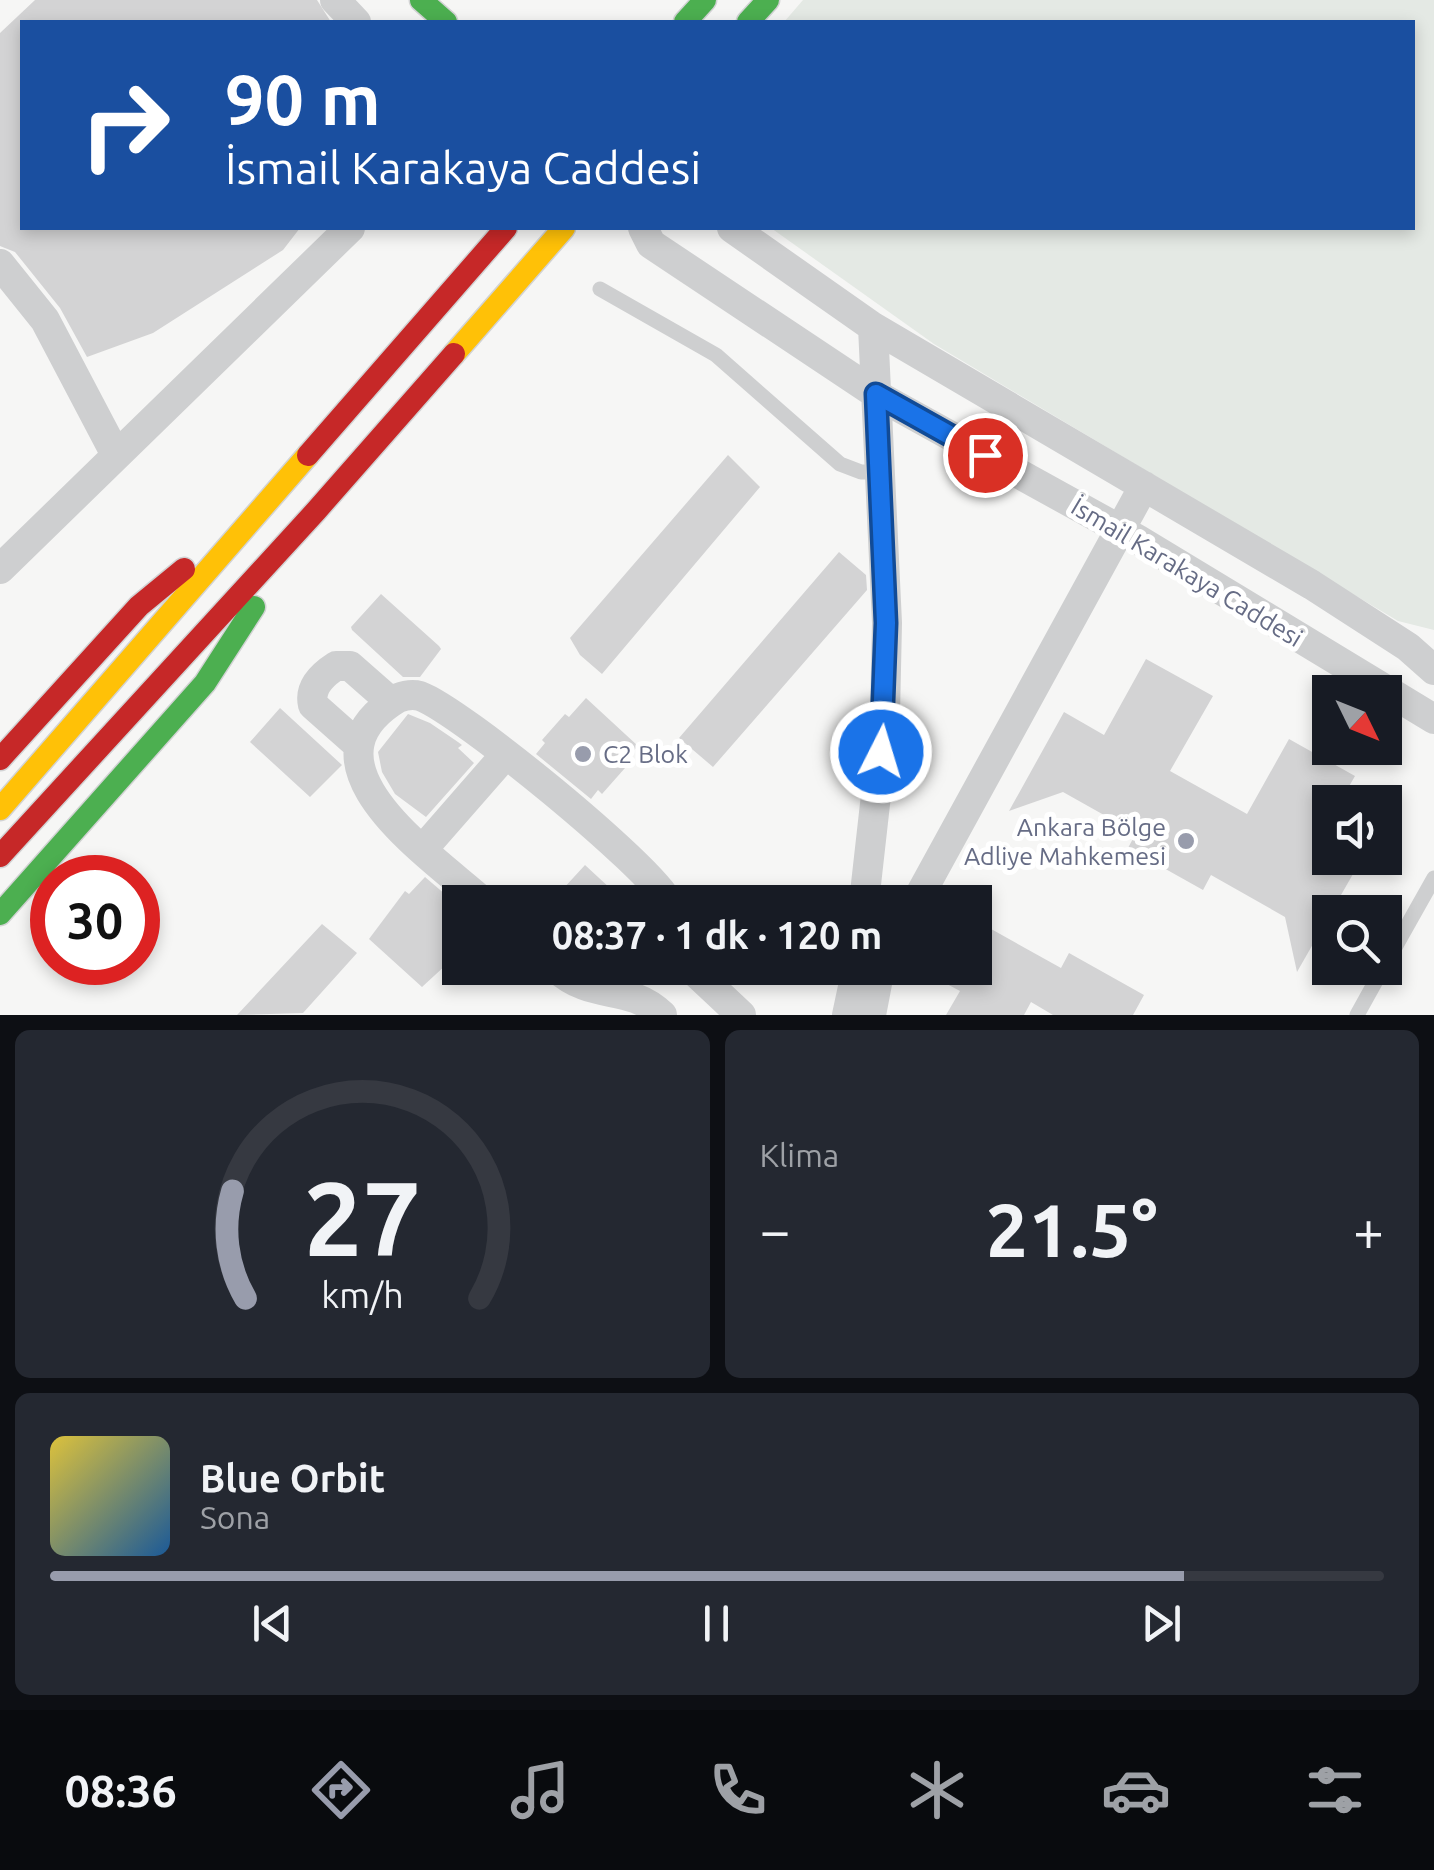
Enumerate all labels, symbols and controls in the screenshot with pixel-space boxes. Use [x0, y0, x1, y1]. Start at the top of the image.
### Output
icon: right [60, 60, 190, 190]
text: 90 m [225, 60, 381, 138]
text: İsmail Karakaya Caddesi [225, 142, 701, 193]
pin [943, 413, 1028, 498]
icon: arrive [958, 428, 1013, 483]
street label: İsmail Karakaya Caddesi [1066, 492, 1308, 652]
north arrow [1312, 675, 1402, 765]
map controls [1312, 675, 1402, 985]
position arrow [829, 700, 933, 804]
place label: C2 Blok [603, 740, 688, 768]
marker: C2 Blok [572, 743, 594, 765]
button: sound [1312, 785, 1402, 875]
place label: Ankara Bölge Adliye Mahkemesi [964, 813, 1166, 870]
marker: Ankara Bölge Adliye Mahkemesi [1175, 830, 1197, 852]
speed limit sign: 30 [30, 855, 160, 985]
button: search [1312, 895, 1402, 985]
text: 08:37 · 1 dk · 120 m [552, 914, 882, 956]
text: Klima [760, 1137, 839, 1173]
text: 27 [304, 1159, 421, 1276]
text: 21.5° [986, 1187, 1158, 1271]
text: − [760, 1199, 791, 1260]
text: + [1353, 1199, 1384, 1260]
text: km/h [321, 1275, 404, 1315]
text: Blue Orbit [200, 1457, 385, 1499]
text: Sona [200, 1499, 270, 1535]
icon: previous [245, 1596, 300, 1651]
icon: pause [689, 1596, 744, 1651]
icon: next [1134, 1596, 1189, 1651]
icon: directions [306, 1755, 376, 1825]
icon: music [505, 1755, 575, 1825]
icon: phone [703, 1755, 773, 1825]
icon: climate [902, 1755, 972, 1825]
icon: car [1101, 1755, 1171, 1825]
icon: filters [1300, 1755, 1370, 1825]
text: 08:36 [64, 1765, 177, 1816]

